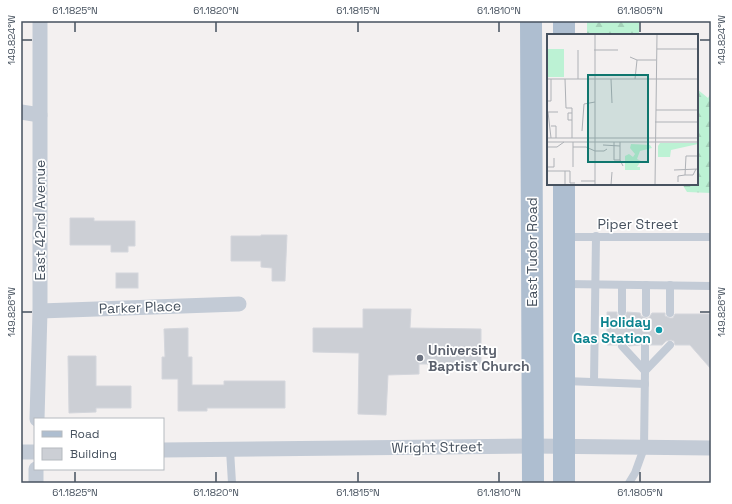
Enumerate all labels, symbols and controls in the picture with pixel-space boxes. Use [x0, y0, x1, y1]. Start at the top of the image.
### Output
text: 61.1825°N [52, 4, 98, 17]
text: 61.1820°N [193, 4, 239, 17]
text: 61.1815°N [336, 4, 380, 17]
text: 61.1810°N [477, 4, 521, 17]
text: 61.1805°N [617, 4, 663, 17]
text: 149.824°W [5, 15, 18, 65]
text: 149.824°W [715, 15, 728, 65]
inset map [547, 34, 698, 185]
street label: East 42nd Avenue [31, 160, 49, 280]
street label: East Tudor Road [523, 197, 541, 307]
street label: Piper Street [598, 215, 678, 233]
text: 149.826°W [5, 287, 18, 337]
text: 149.826°W [715, 287, 728, 337]
street label: Parker Place [99, 297, 181, 317]
place label: Holiday Gas Station [573, 313, 651, 347]
marker: Holiday Gas Station [654, 325, 664, 335]
place label: University Baptist Church [428, 341, 530, 375]
marker: University Baptist Church [415, 353, 425, 363]
legend [34, 418, 164, 470]
text: Road [70, 426, 99, 442]
street label: Wright Street [391, 437, 483, 457]
text: Building [70, 446, 117, 462]
text: 61.1825°N [52, 486, 98, 499]
text: 61.1820°N [193, 486, 239, 499]
text: 61.1815°N [336, 486, 380, 499]
text: 61.1810°N [477, 486, 521, 499]
text: 61.1805°N [617, 486, 663, 499]

